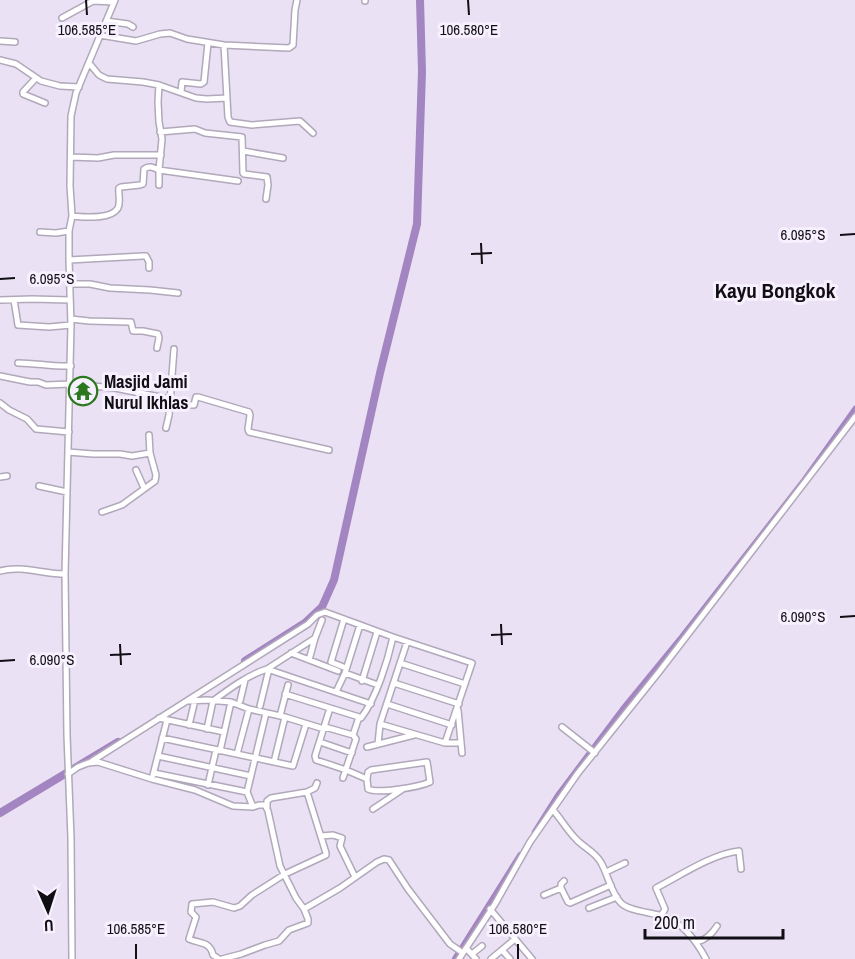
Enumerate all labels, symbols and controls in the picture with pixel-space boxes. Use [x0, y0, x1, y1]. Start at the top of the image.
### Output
text: 106.585°E [58, 19, 116, 40]
text: 106.580°E [440, 19, 498, 40]
text: 6.095°S [781, 224, 826, 245]
text: 6.095°S [30, 268, 75, 289]
district label: Kayu Bongkok [715, 276, 836, 305]
place label: Masjid Jami Nurul Ikhlas [104, 369, 189, 415]
temple icon: Masjid Jami Nurul Ikhlas [67, 375, 99, 407]
text: 6.090°S [781, 606, 826, 627]
text: 6.090°S [30, 649, 75, 670]
north arrow [18, 881, 78, 941]
scale bar [645, 902, 783, 940]
text: 200 m [654, 910, 695, 935]
text: U [43, 915, 54, 937]
text: 106.585°E [107, 918, 165, 939]
text: 106.580°E [489, 918, 547, 939]

